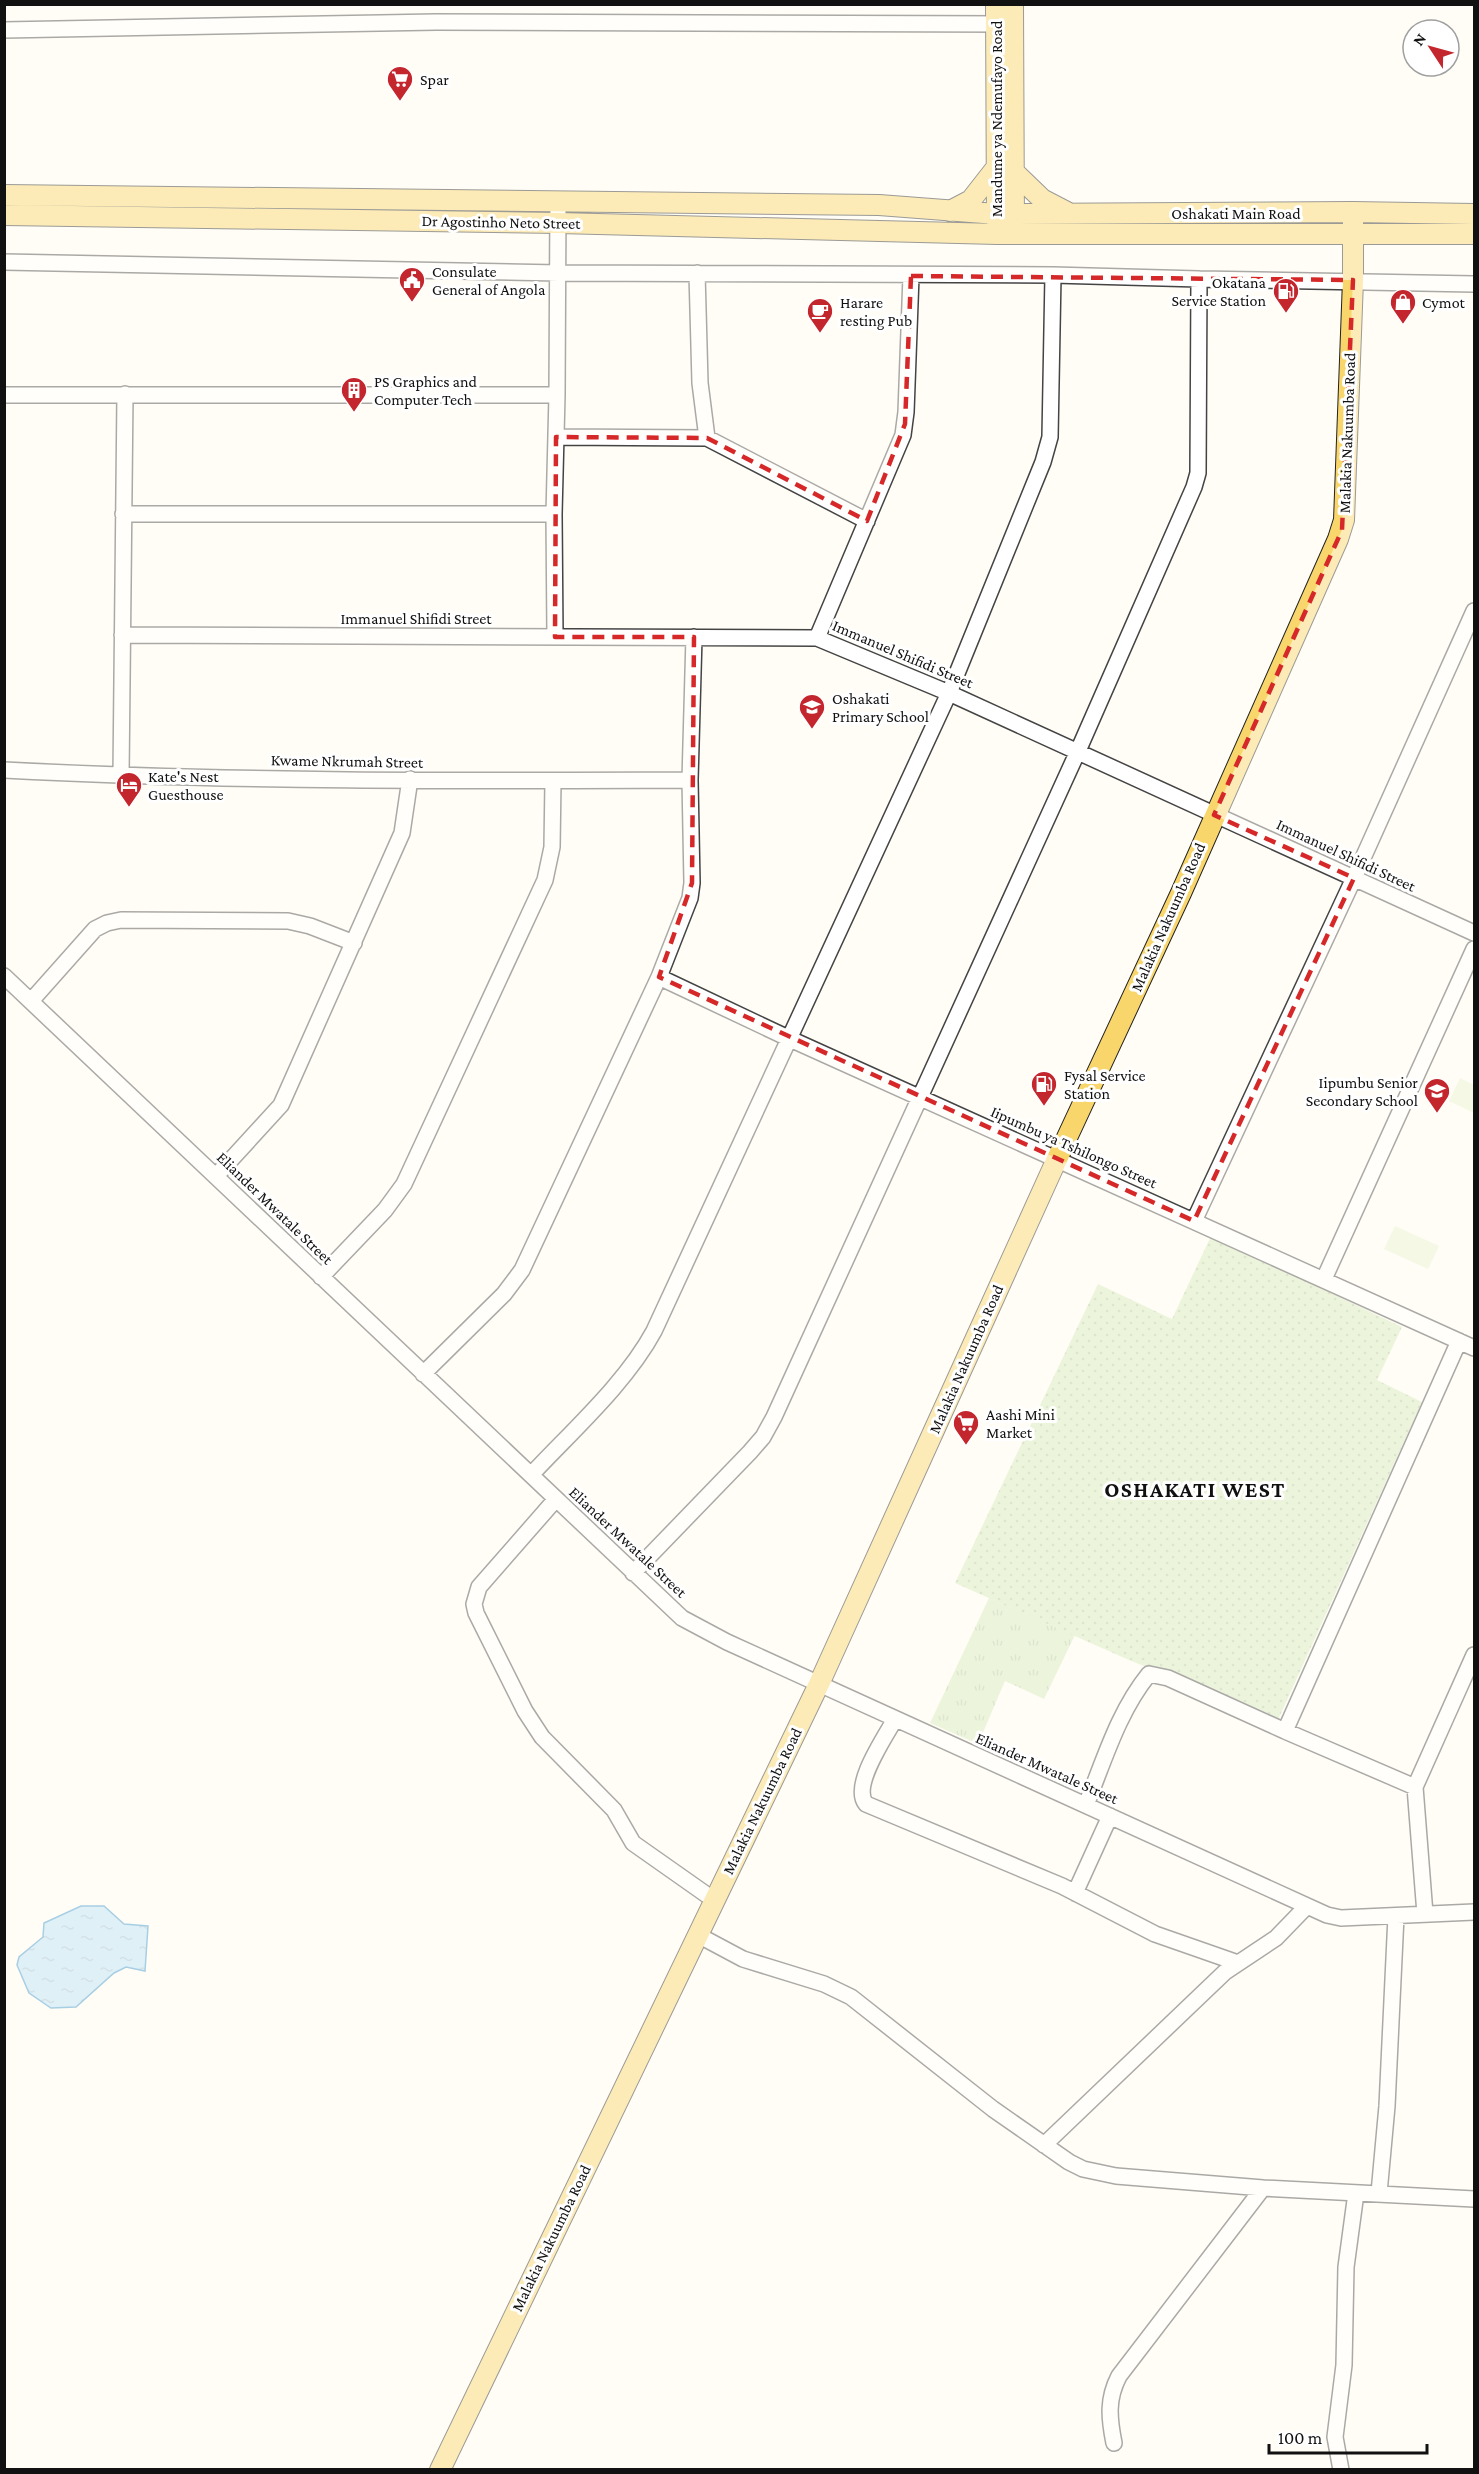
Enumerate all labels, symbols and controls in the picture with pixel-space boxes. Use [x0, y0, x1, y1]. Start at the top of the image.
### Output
north arrow [1401, 18, 1461, 78]
street label: Mandume ya Ndemufayo Road [988, 20, 1006, 217]
text: N [1409, 30, 1429, 49]
supermarket icon: Spar [385, 64, 415, 102]
place label: Spar [420, 71, 449, 89]
street label: Oshakati Main Road [1171, 205, 1301, 222]
street label: Dr Agostinho Neto Street [421, 212, 581, 233]
place label: Consulate General of Angola [432, 263, 546, 299]
public building icon: Consulate General of Angola [397, 265, 427, 303]
place label: Okatana Service Station [1171, 274, 1267, 309]
fuel station icon: Okatana Service Station [1271, 276, 1301, 314]
shop icon: Cymot [1388, 287, 1418, 325]
place label: Harare resting Pub [840, 294, 912, 330]
place label: Cymot [1422, 294, 1466, 312]
cafe icon: Harare resting Pub [805, 296, 835, 334]
street label: Malakia Nakuumba Road [1336, 352, 1358, 514]
place label: PS Graphics and Computer Tech [374, 373, 478, 409]
building icon: PS Graphics and Computer Tech [339, 375, 369, 413]
street label: Immanuel Shifidi Street [340, 610, 492, 627]
street label: Immanuel Shifidi Street [830, 617, 977, 692]
place label: Oshakati Primary School [832, 690, 929, 726]
school or university icon: Oshakati Primary School [797, 692, 827, 730]
street label: Kwame Nkrumah Street [271, 751, 424, 771]
place label: Kate's Nest Guesthouse [148, 768, 224, 803]
hotel icon: Kate's Nest Guesthouse [114, 770, 144, 808]
street label: Immanuel Shifidi Street [1274, 815, 1419, 895]
street label: Malakia Nakuumba Road [1128, 840, 1209, 994]
place label: Fysal Service Station [1064, 1067, 1145, 1102]
fuel station icon: Fysal Service Station [1029, 1069, 1059, 1107]
place label: Iipumbu Senior Secondary School [1306, 1074, 1418, 1110]
school or university icon: Iipumbu Senior Secondary School [1422, 1076, 1452, 1114]
street label: Iipumbu ya Tshilongo Street [988, 1103, 1160, 1193]
street label: Eliander Mwatale Street [214, 1148, 337, 1268]
street label: Malakia Nakuumba Road [926, 1282, 1007, 1436]
place label: Aashi Mini Market [986, 1406, 1055, 1441]
supermarket icon: Aashi Mini Market [951, 1408, 981, 1446]
district label: OSHAKATI WEST [1104, 1477, 1286, 1502]
street label: Eliander Mwatale Street [566, 1483, 691, 1601]
street label: Malakia Nakuumba Road [719, 1724, 805, 1877]
street label: Eliander Mwatale Street [973, 1729, 1121, 1807]
street label: Malakia Nakuumba Road [508, 2161, 594, 2314]
scale bar [1269, 2417, 1426, 2455]
text: 100 m [1278, 2428, 1323, 2448]

